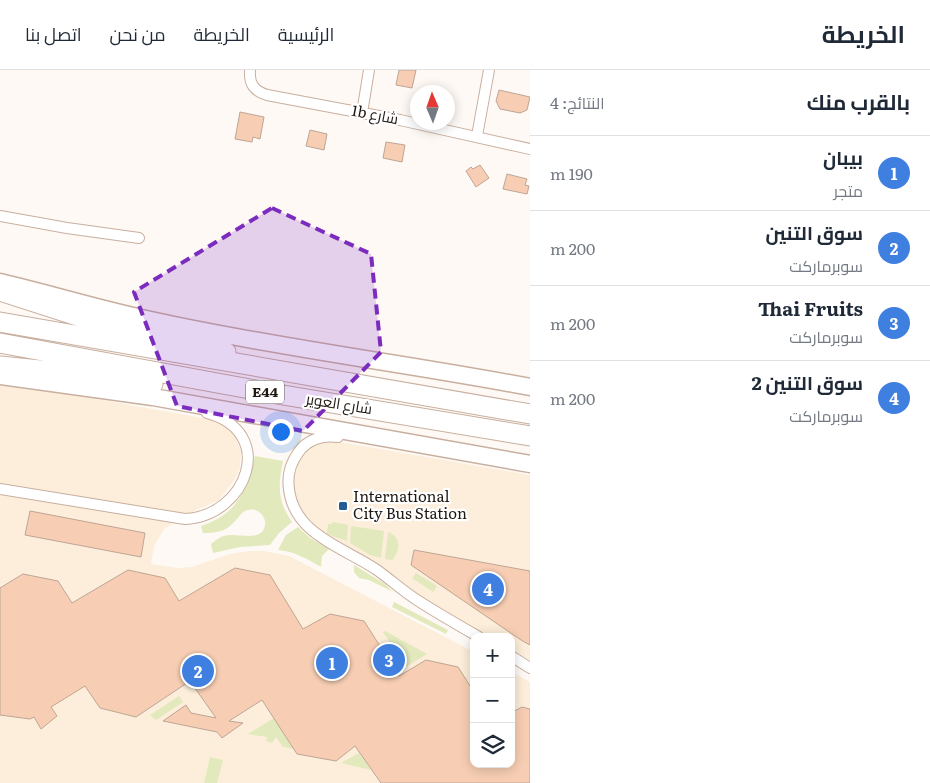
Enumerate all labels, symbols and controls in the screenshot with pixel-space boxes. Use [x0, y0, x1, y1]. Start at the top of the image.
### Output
text: الخريطة [822, 15, 905, 50]
text: اتصل بنا [25, 20, 82, 47]
text: من نحن [110, 20, 166, 47]
text: الخريطة [194, 20, 250, 47]
text: الرئيسية [278, 20, 334, 47]
north arrow [410, 85, 455, 130]
text: بالقرب منك [807, 85, 910, 116]
text: النتائج: 4 [550, 90, 605, 114]
street label: 1b شارع [350, 98, 401, 130]
text: بيبان [823, 143, 863, 171]
text: 190 m [550, 161, 593, 185]
text: 1 [891, 161, 897, 185]
text: متجر [834, 178, 863, 202]
text: سوق التنين [766, 218, 863, 246]
text: 200 m [550, 236, 595, 260]
text: 2 [890, 236, 898, 260]
text: سوبرماركت [789, 253, 863, 277]
text: Thai Fruits [758, 294, 863, 322]
text: 200 m [550, 311, 595, 335]
text: 3 [890, 311, 898, 335]
text: سوبرماركت [789, 324, 863, 348]
text: سوق التنين 2 [752, 368, 863, 396]
road number: E44 [246, 381, 284, 404]
street label: شارع العوير [303, 386, 374, 420]
text: 200 m [550, 386, 595, 410]
text: 4 [889, 386, 899, 410]
text: سوبرماركت [789, 403, 863, 427]
your location [268, 419, 294, 445]
place label: International City Bus Station [353, 484, 467, 524]
marker: International City Bus Station [337, 500, 349, 512]
pin: 4 [472, 570, 504, 608]
map controls [470, 633, 515, 768]
button: + [470, 633, 515, 678]
pin: 3 [373, 641, 405, 679]
pin: 1 [316, 644, 348, 682]
pin: 2 [182, 652, 214, 690]
button: − [470, 678, 515, 723]
button: layers [470, 723, 515, 768]

